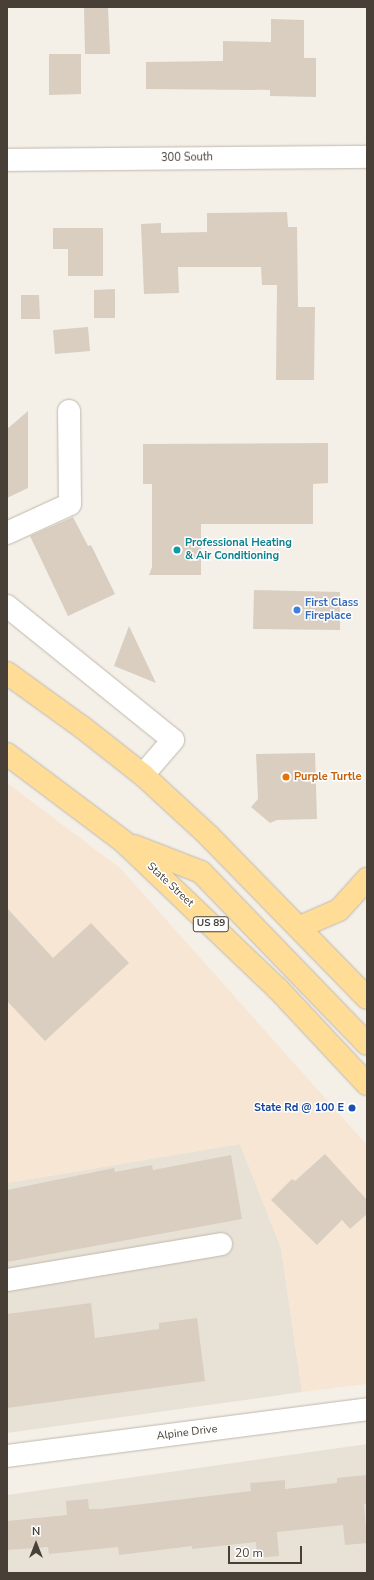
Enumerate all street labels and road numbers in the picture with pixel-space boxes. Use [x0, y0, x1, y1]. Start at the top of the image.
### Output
street label: 300 South [161, 151, 213, 165]
street label: State Street [144, 860, 196, 910]
road number: US 89 [192, 916, 230, 932]
street label: Alpine Drive [156, 1423, 218, 1443]

